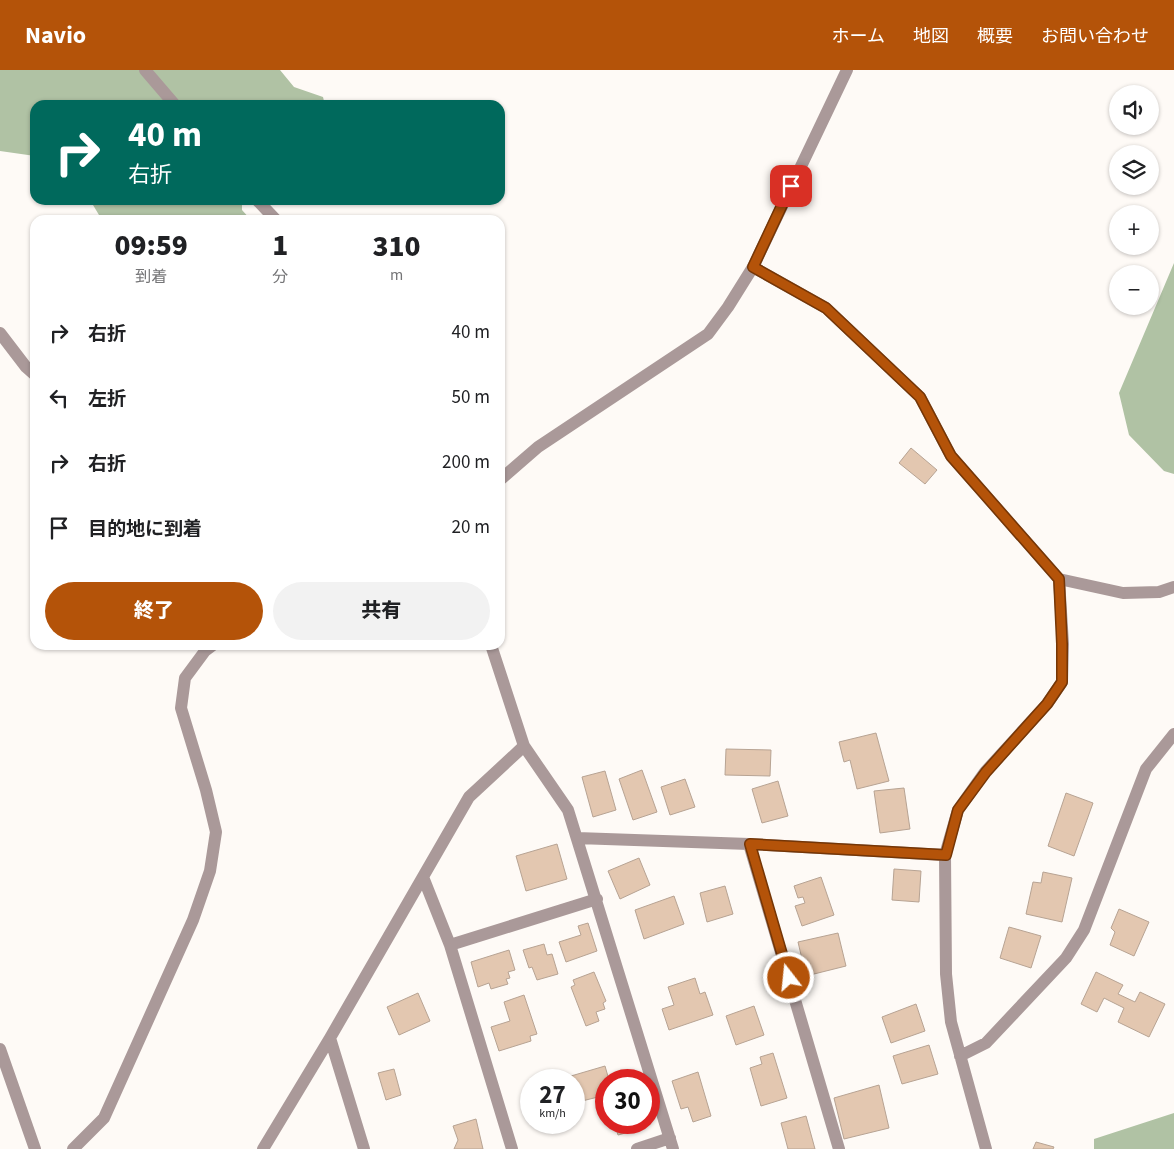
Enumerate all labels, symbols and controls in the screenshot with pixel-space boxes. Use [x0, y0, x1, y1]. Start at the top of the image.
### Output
text: Navio [25, 18, 86, 53]
text: ホーム [832, 24, 885, 49]
text: 地図 [913, 24, 949, 49]
text: 概要 [977, 24, 1013, 49]
text: お問い合わせ [1041, 24, 1149, 49]
map controls [1109, 85, 1159, 315]
button: sound [1109, 85, 1159, 135]
text: 40 m [128, 110, 202, 160]
icon: right [45, 120, 110, 185]
button: layers [1109, 145, 1159, 195]
text: 右折 [128, 159, 172, 191]
pin [770, 165, 812, 207]
icon: arrive [777, 172, 805, 200]
button: + [1109, 205, 1159, 255]
text: 09:59 [114, 224, 188, 267]
text: 1 [272, 224, 288, 267]
text: 310 [373, 225, 421, 268]
text: m [390, 264, 403, 286]
button: − [1109, 265, 1159, 315]
text: 到着 [135, 266, 167, 288]
text: 分 [272, 266, 288, 288]
icon: right [45, 319, 73, 347]
text: 40 m [452, 319, 490, 346]
text: 右折 [88, 321, 126, 348]
icon: left [45, 384, 73, 412]
text: 50 m [452, 384, 490, 411]
text: 左折 [88, 386, 126, 413]
icon: right [45, 449, 73, 477]
text: 200 m [442, 449, 490, 476]
text: 右折 [88, 451, 126, 478]
icon: arrive [45, 514, 73, 542]
text: 20 m [452, 514, 490, 541]
text: 目的地に到着 [88, 516, 202, 543]
button: 終了 [45, 582, 263, 640]
button: 共有 [273, 582, 490, 640]
position arrow [762, 951, 814, 1003]
speed limit sign: 30 [595, 1069, 660, 1134]
text: 27 [539, 1077, 566, 1113]
text: km/h [539, 1105, 566, 1122]

